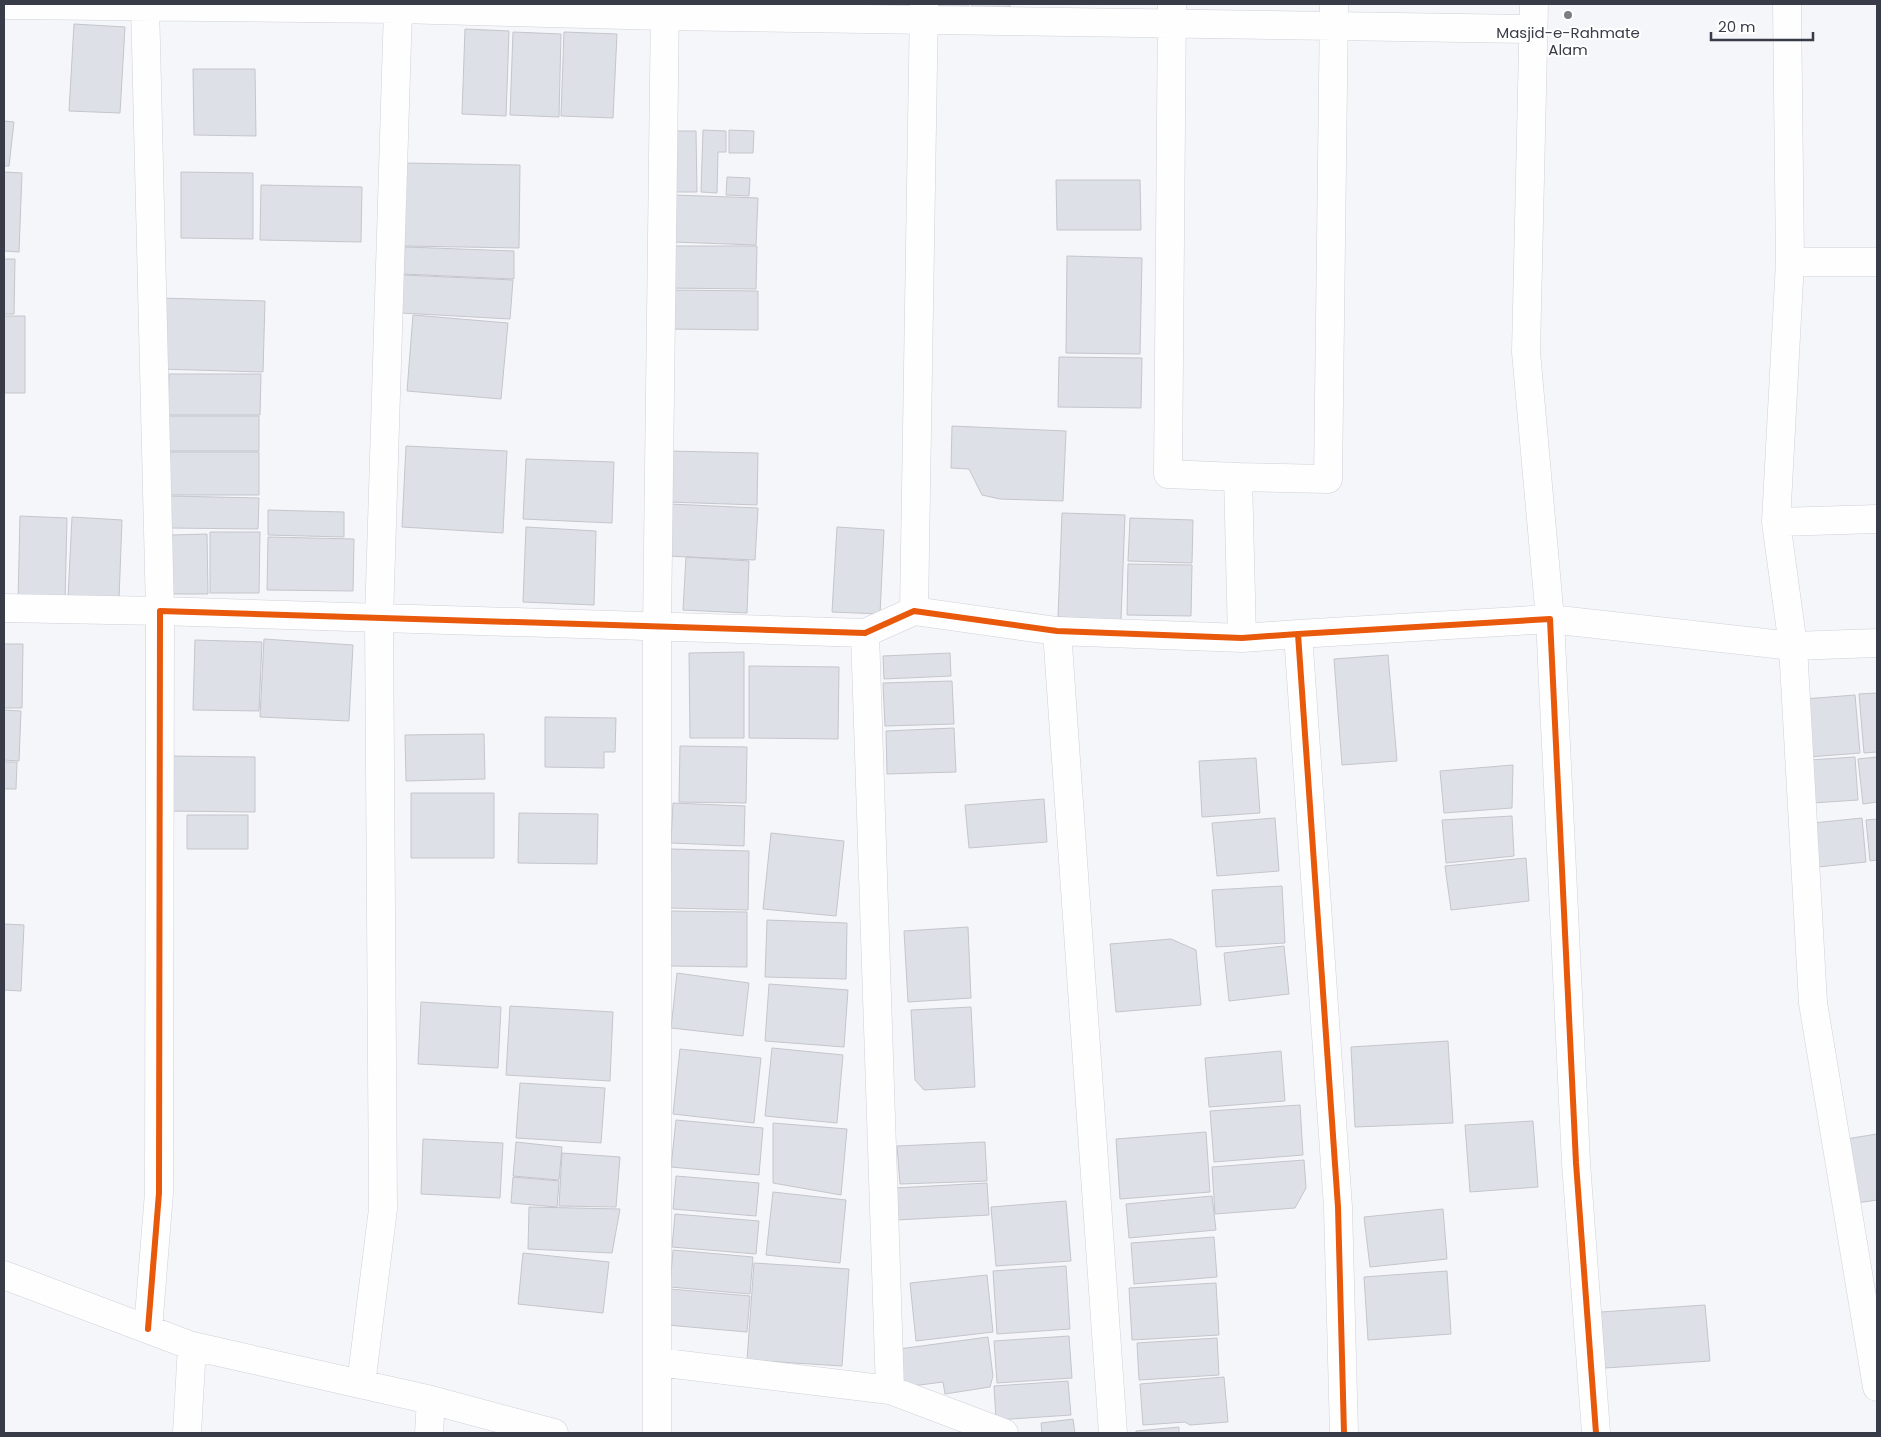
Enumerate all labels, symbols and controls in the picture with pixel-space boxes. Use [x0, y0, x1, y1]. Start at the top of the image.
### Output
marker: Masjid-e-Rahmate Alam [1562, 9, 1574, 21]
scale bar [1711, 10, 1814, 42]
text: 20 m [1718, 16, 1756, 37]
place label: Masjid-e-Rahmate Alam [1496, 22, 1640, 60]

